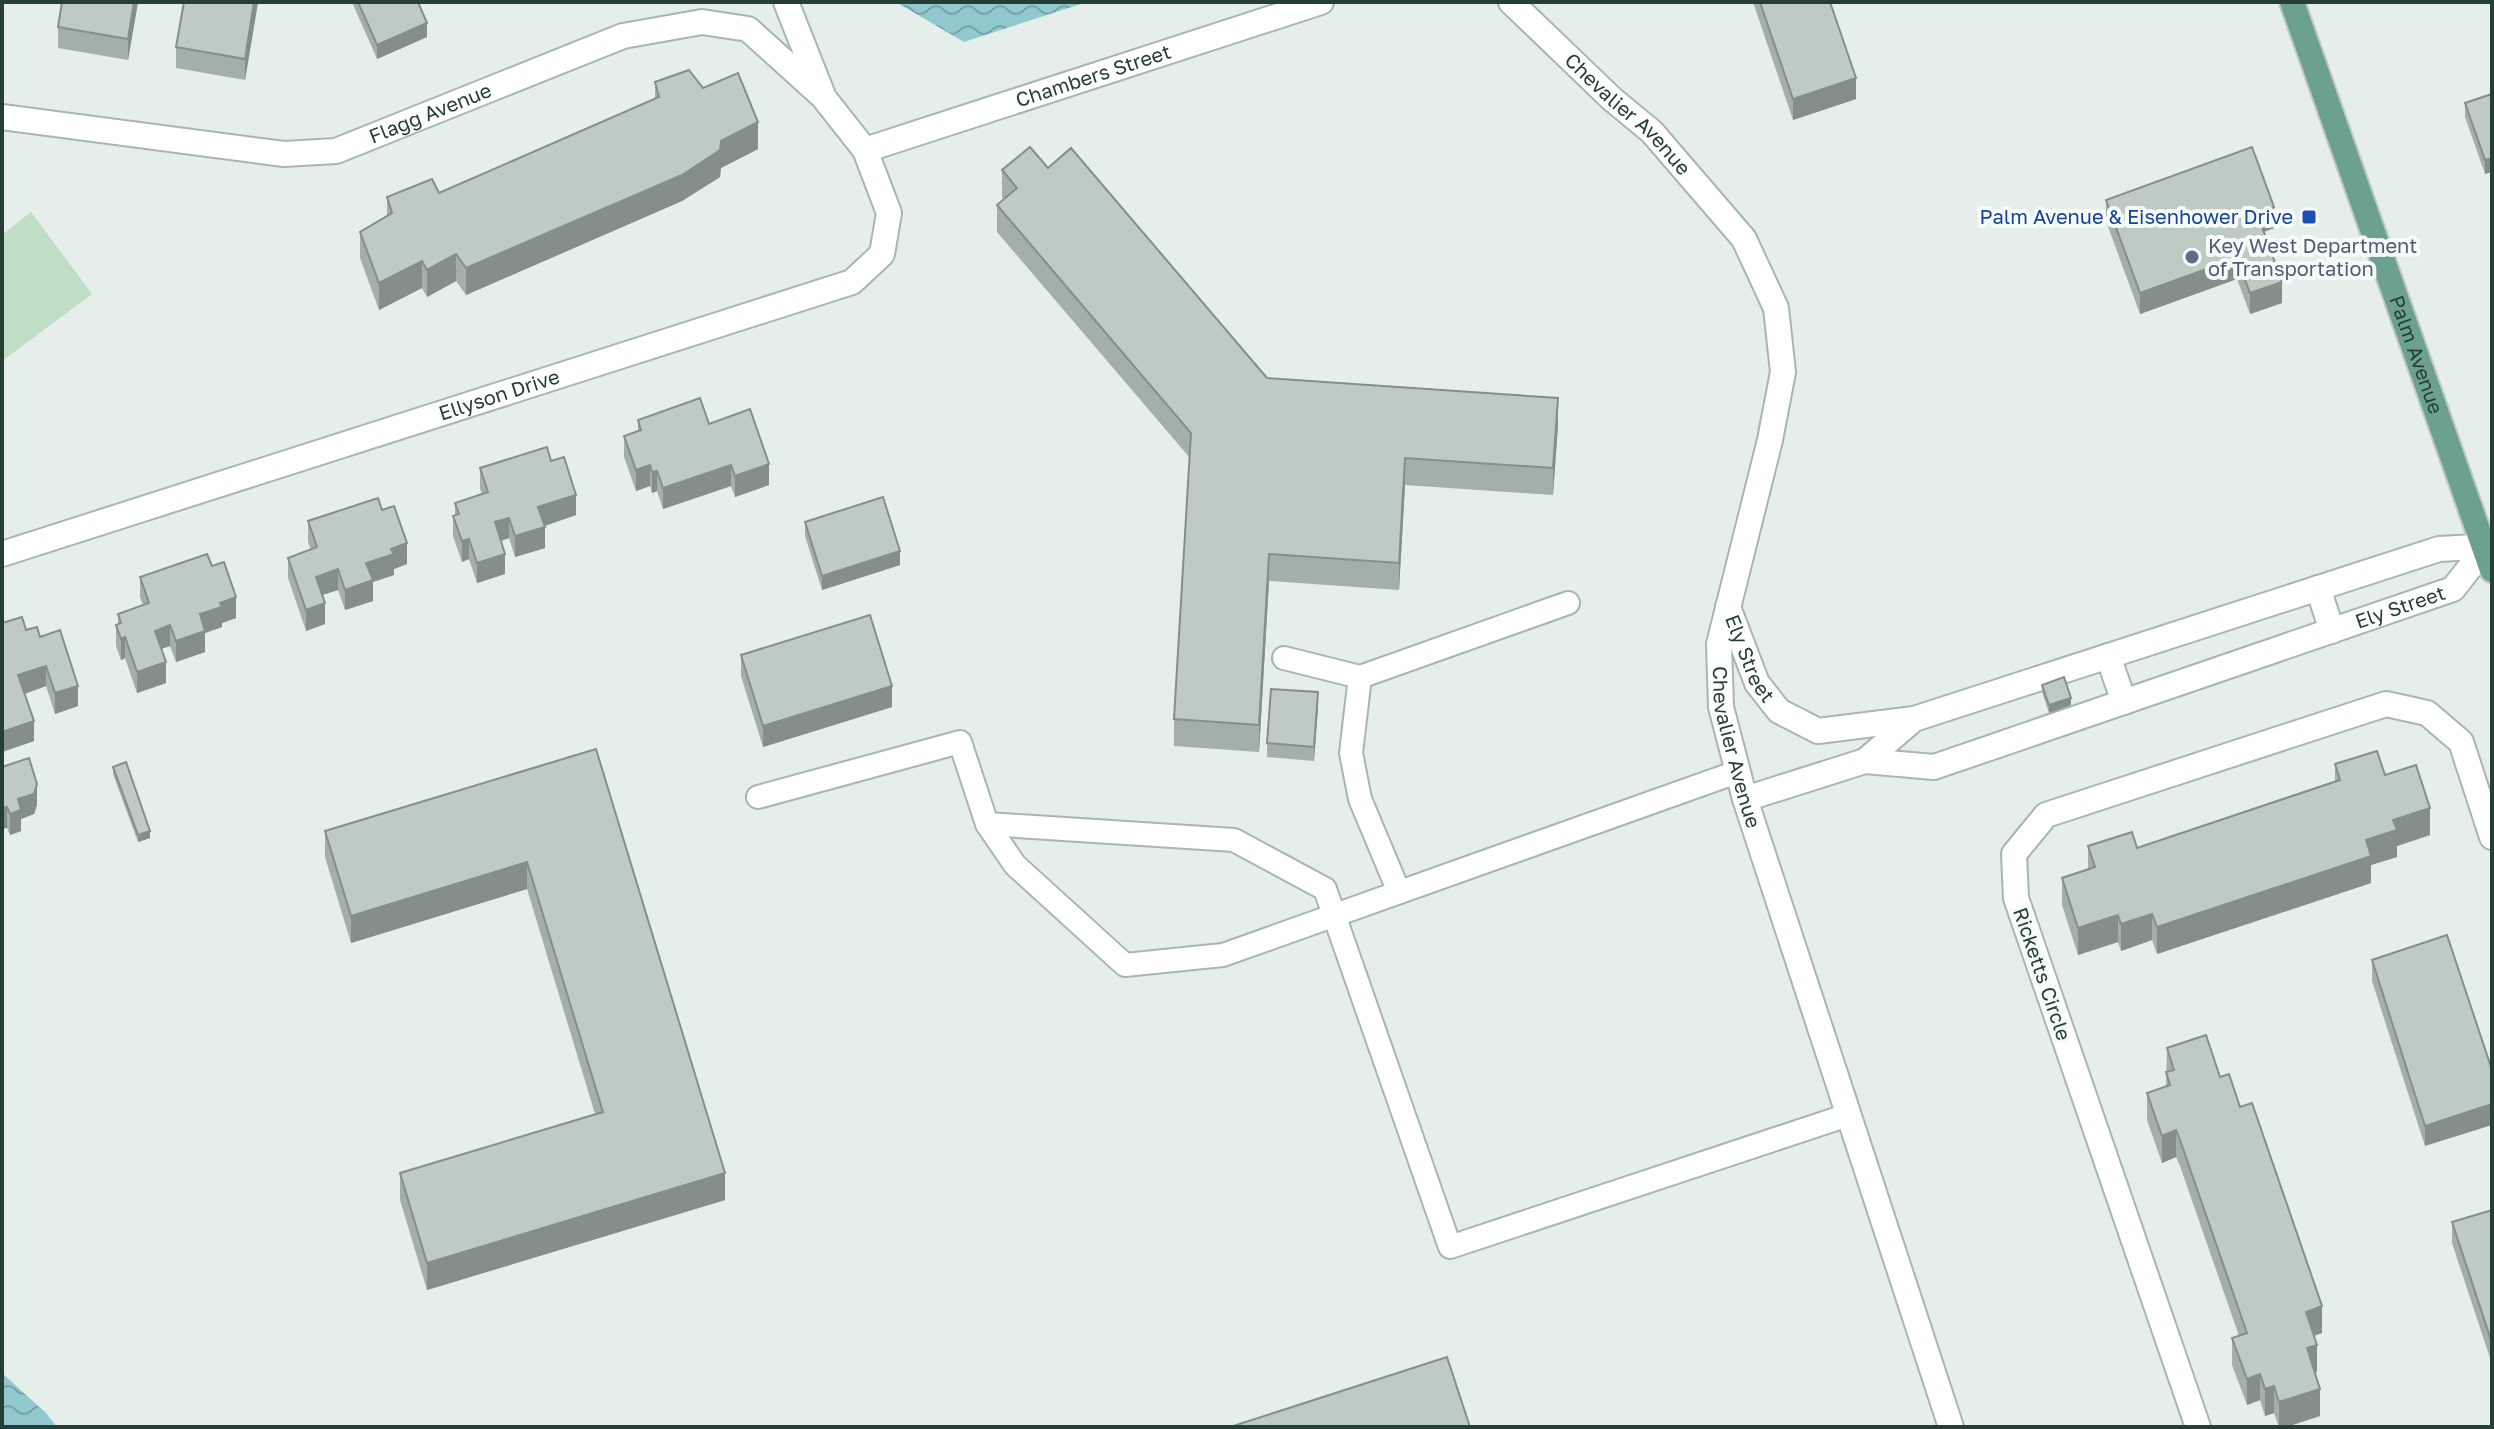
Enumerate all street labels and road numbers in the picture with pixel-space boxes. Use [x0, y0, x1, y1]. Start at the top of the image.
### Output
street label: Chambers Street [1012, 39, 1173, 111]
street label: Chevalier Avenue [1560, 47, 1696, 179]
street label: Flagg Avenue [365, 77, 495, 148]
street label: Palm Avenue [2385, 292, 2449, 417]
street label: Ellyson Drive [436, 363, 562, 424]
street label: Ely Street [2352, 580, 2448, 633]
street label: Ely Street [1721, 611, 1780, 707]
street label: Chevalier Avenue [1709, 666, 1767, 831]
street label: Ricketts Circle [2009, 904, 2077, 1043]

